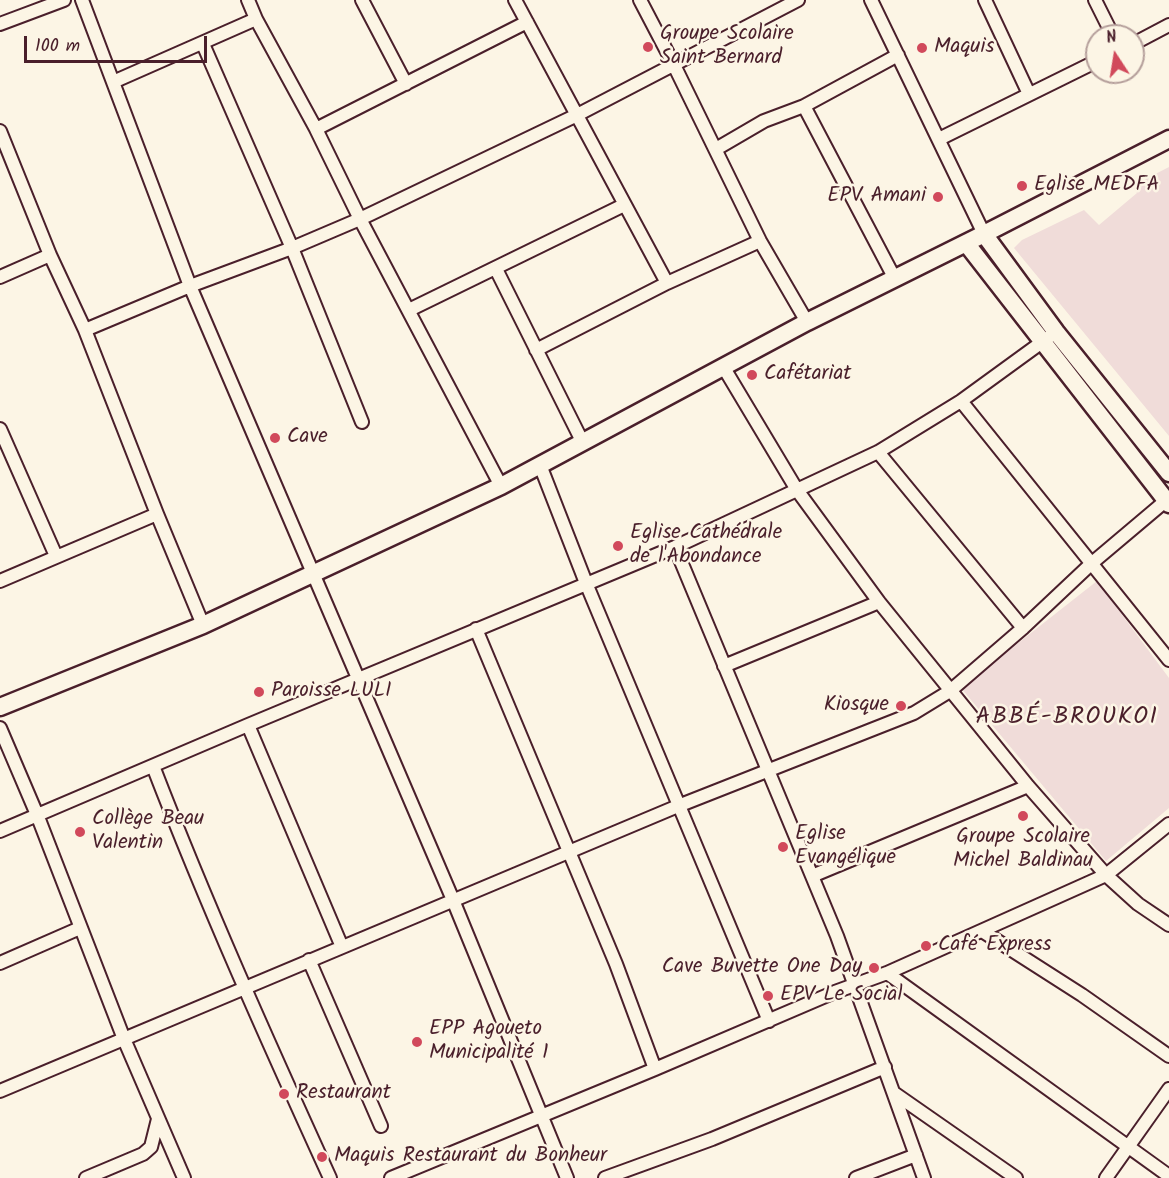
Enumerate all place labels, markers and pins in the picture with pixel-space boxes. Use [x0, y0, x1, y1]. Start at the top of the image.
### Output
place label: Groupe Scolaire Saint Bernard [660, 22, 794, 72]
place label: Maquis [934, 35, 994, 61]
marker: Groupe Scolaire Saint Bernard [641, 40, 655, 54]
marker: Maquis [915, 41, 929, 55]
place label: Eglise MEDFA [1034, 173, 1159, 199]
marker: Eglise MEDFA [1015, 179, 1029, 193]
place label: EPV Amani [827, 184, 926, 210]
marker: EPV Amani [931, 190, 945, 204]
place label: Cafétariat [764, 362, 851, 388]
marker: Cafétariat [745, 368, 759, 382]
place label: Cave [287, 425, 328, 451]
marker: Cave [268, 431, 282, 445]
place label: Eglise Cathédrale de l'Abondance [630, 521, 782, 571]
marker: Eglise Cathédrale de l'Abondance [611, 539, 625, 553]
place label: Paroisse LULI [271, 679, 391, 705]
marker: Paroisse LULI [252, 685, 266, 699]
place label: Kiosque [824, 693, 889, 719]
marker: Kiosque [894, 699, 908, 713]
place label: Collège Beau Valentin [92, 807, 204, 857]
marker: Groupe Scolaire Michel Baldinau [1016, 809, 1030, 823]
place label: Eglise Evangélique [795, 822, 896, 872]
marker: Collège Beau Valentin [73, 825, 87, 839]
place label: Groupe Scolaire Michel Baldinau [953, 825, 1093, 875]
marker: Eglise Evangélique [776, 840, 790, 854]
place label: Café Express [938, 933, 1052, 959]
marker: Café Express [919, 939, 933, 953]
place label: Cave Buvette One Day [662, 955, 862, 981]
marker: Cave Buvette One Day [867, 961, 881, 975]
place label: EPV Le Social [780, 983, 903, 1009]
marker: EPV Le Social [761, 989, 775, 1003]
place label: EPP Agoueto Municipalité 1 [429, 1017, 549, 1067]
marker: EPP Agoueto Municipalité 1 [410, 1035, 424, 1049]
place label: Restaurant [296, 1081, 391, 1107]
marker: Restaurant [277, 1087, 291, 1101]
place label: Maquis Restaurant du Bonheur [334, 1144, 607, 1170]
marker: Maquis Restaurant du Bonheur [315, 1150, 329, 1164]

